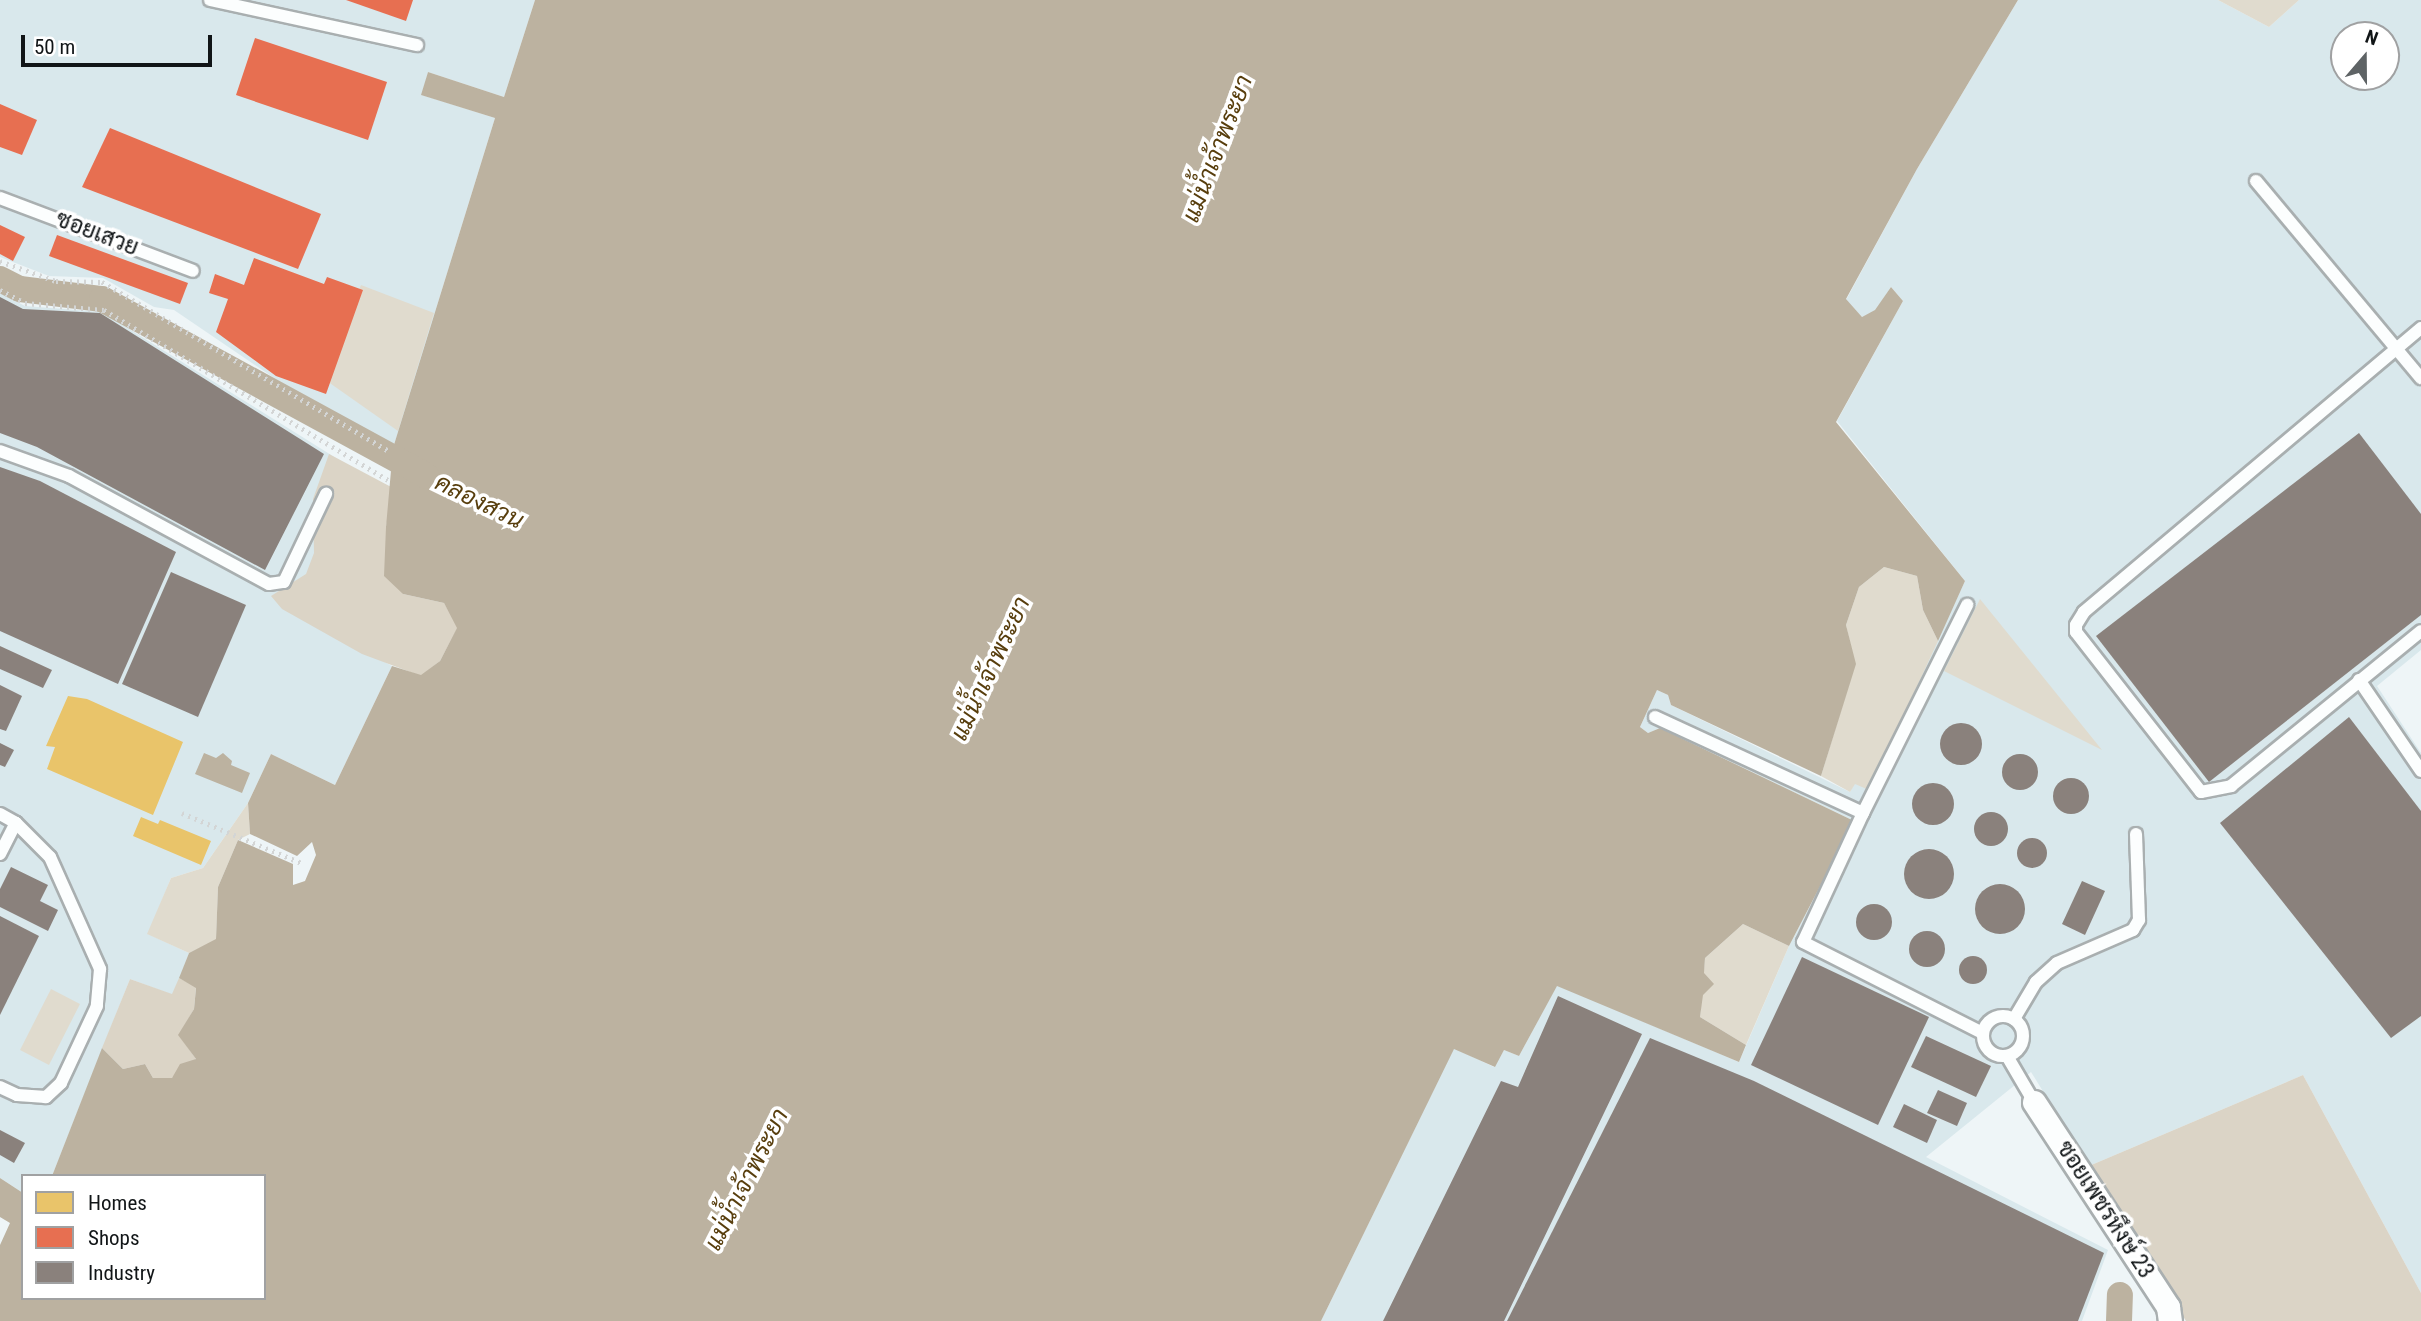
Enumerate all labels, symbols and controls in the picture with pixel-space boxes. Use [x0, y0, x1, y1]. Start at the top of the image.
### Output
scale bar [24, 21, 215, 65]
north arrow [2330, 21, 2400, 91]
text: N [2362, 25, 2381, 50]
text: 50 m [34, 35, 75, 59]
water label: แม่น้ำเจ้าพระยา [1177, 71, 1259, 227]
street label: ซอยเสวย [52, 206, 142, 262]
water label: คลองสวน [430, 468, 528, 536]
water label: แม่น้ำเจ้าพระยา [945, 593, 1037, 745]
water label: แม่น้ำเจ้าพระยา [699, 1104, 795, 1256]
street label: ซอยเพชรหึงษ์ 23 [2050, 1136, 2160, 1284]
legend [21, 1174, 266, 1300]
text: Homes [88, 1191, 147, 1215]
text: Shops [88, 1226, 140, 1250]
text: Industry [88, 1261, 155, 1285]

